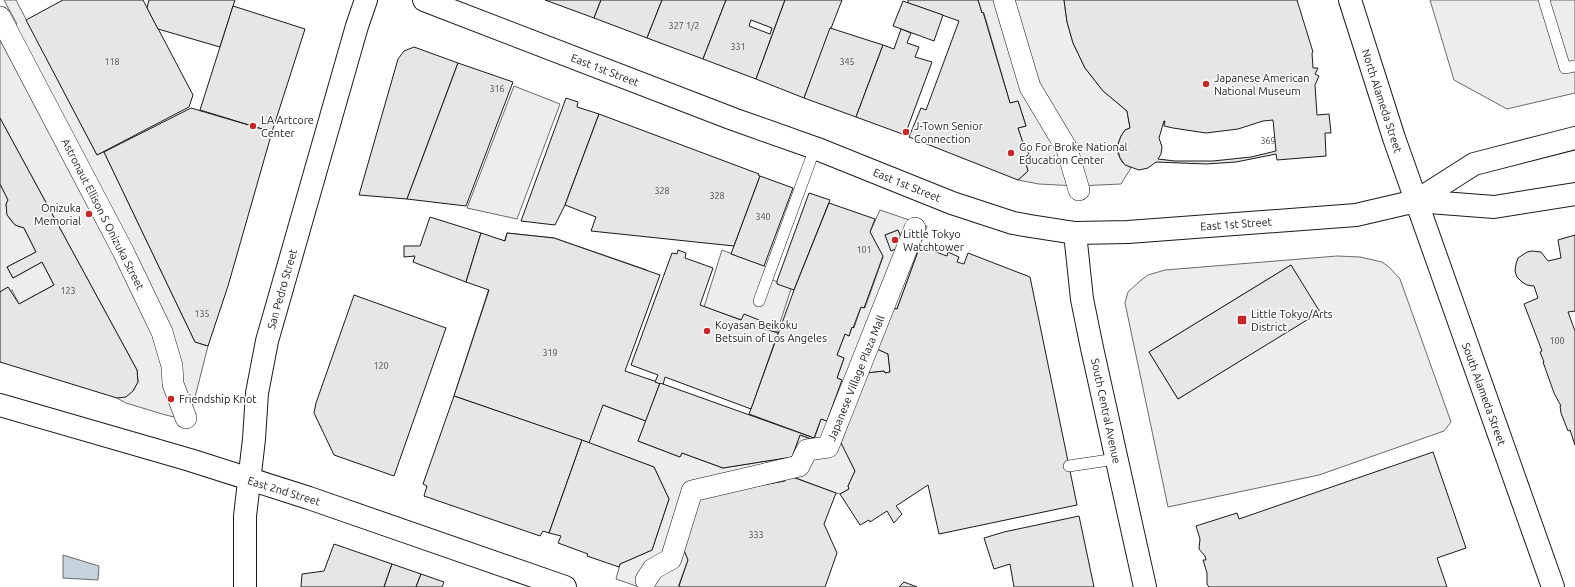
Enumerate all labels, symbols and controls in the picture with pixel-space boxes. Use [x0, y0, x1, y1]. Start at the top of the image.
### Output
house number: 327 1/2 [669, 21, 699, 31]
house number: 331 [730, 42, 746, 52]
street label: North Alameda Street [1360, 48, 1405, 155]
street label: East 1st Street [569, 52, 641, 89]
house number: 118 [104, 57, 120, 67]
house number: 345 [839, 57, 855, 67]
place label: Japanese American National Museum [1214, 72, 1309, 97]
marker: Japanese American National Museum [1201, 79, 1211, 89]
house number: 316 [489, 84, 505, 94]
place label: LA Artcore Center [261, 114, 314, 139]
place label: J-Town Senior Connection [914, 120, 984, 145]
marker: LA Artcore Center [248, 121, 258, 131]
marker: J-Town Senior Connection [901, 127, 911, 137]
street label: Astronaut Ellison S Onizuka Street [59, 136, 147, 292]
house number: 369 [1260, 136, 1276, 146]
place label: Go For Broke National Education Center [1019, 141, 1128, 166]
marker: Go For Broke National Education Center [1006, 148, 1016, 158]
street label: East 1st Street [871, 166, 943, 204]
house number: 328 [654, 186, 670, 196]
house number: 328 [709, 191, 725, 201]
place label: Onizuka Memorial [34, 202, 81, 227]
marker: Onizuka Memorial [84, 209, 94, 219]
house number: 340 [755, 212, 771, 222]
street label: East 1st Street [1200, 215, 1273, 232]
place label: Little Tokyo Watchtower [903, 228, 965, 253]
marker: Little Tokyo Watchtower [890, 235, 900, 245]
house number: 101 [856, 245, 872, 255]
street label: San Pedro Street [265, 247, 299, 331]
house number: 123 [60, 286, 76, 296]
place label: Little Tokyo/Arts District [1251, 308, 1333, 333]
house number: 135 [194, 309, 210, 319]
street label: Japanese Village Plaza Mall [825, 313, 887, 443]
marker: Little Tokyo/Arts District [1236, 314, 1248, 326]
place label: Koyasan Beikoku Betsuin of Los Angeles [715, 319, 827, 344]
marker: Koyasan Beikoku Betsuin of Los Angeles [702, 326, 712, 336]
house number: 100 [1549, 336, 1565, 346]
street label: South Alameda Street [1460, 341, 1508, 448]
house number: 319 [542, 348, 558, 358]
street label: South Central Avenue [1089, 357, 1123, 465]
house number: 120 [373, 361, 389, 371]
place label: Friendship Knot [179, 393, 257, 405]
marker: Friendship Knot [166, 394, 176, 404]
street label: East 2nd Street [246, 474, 323, 508]
house number: 333 [748, 530, 764, 540]

